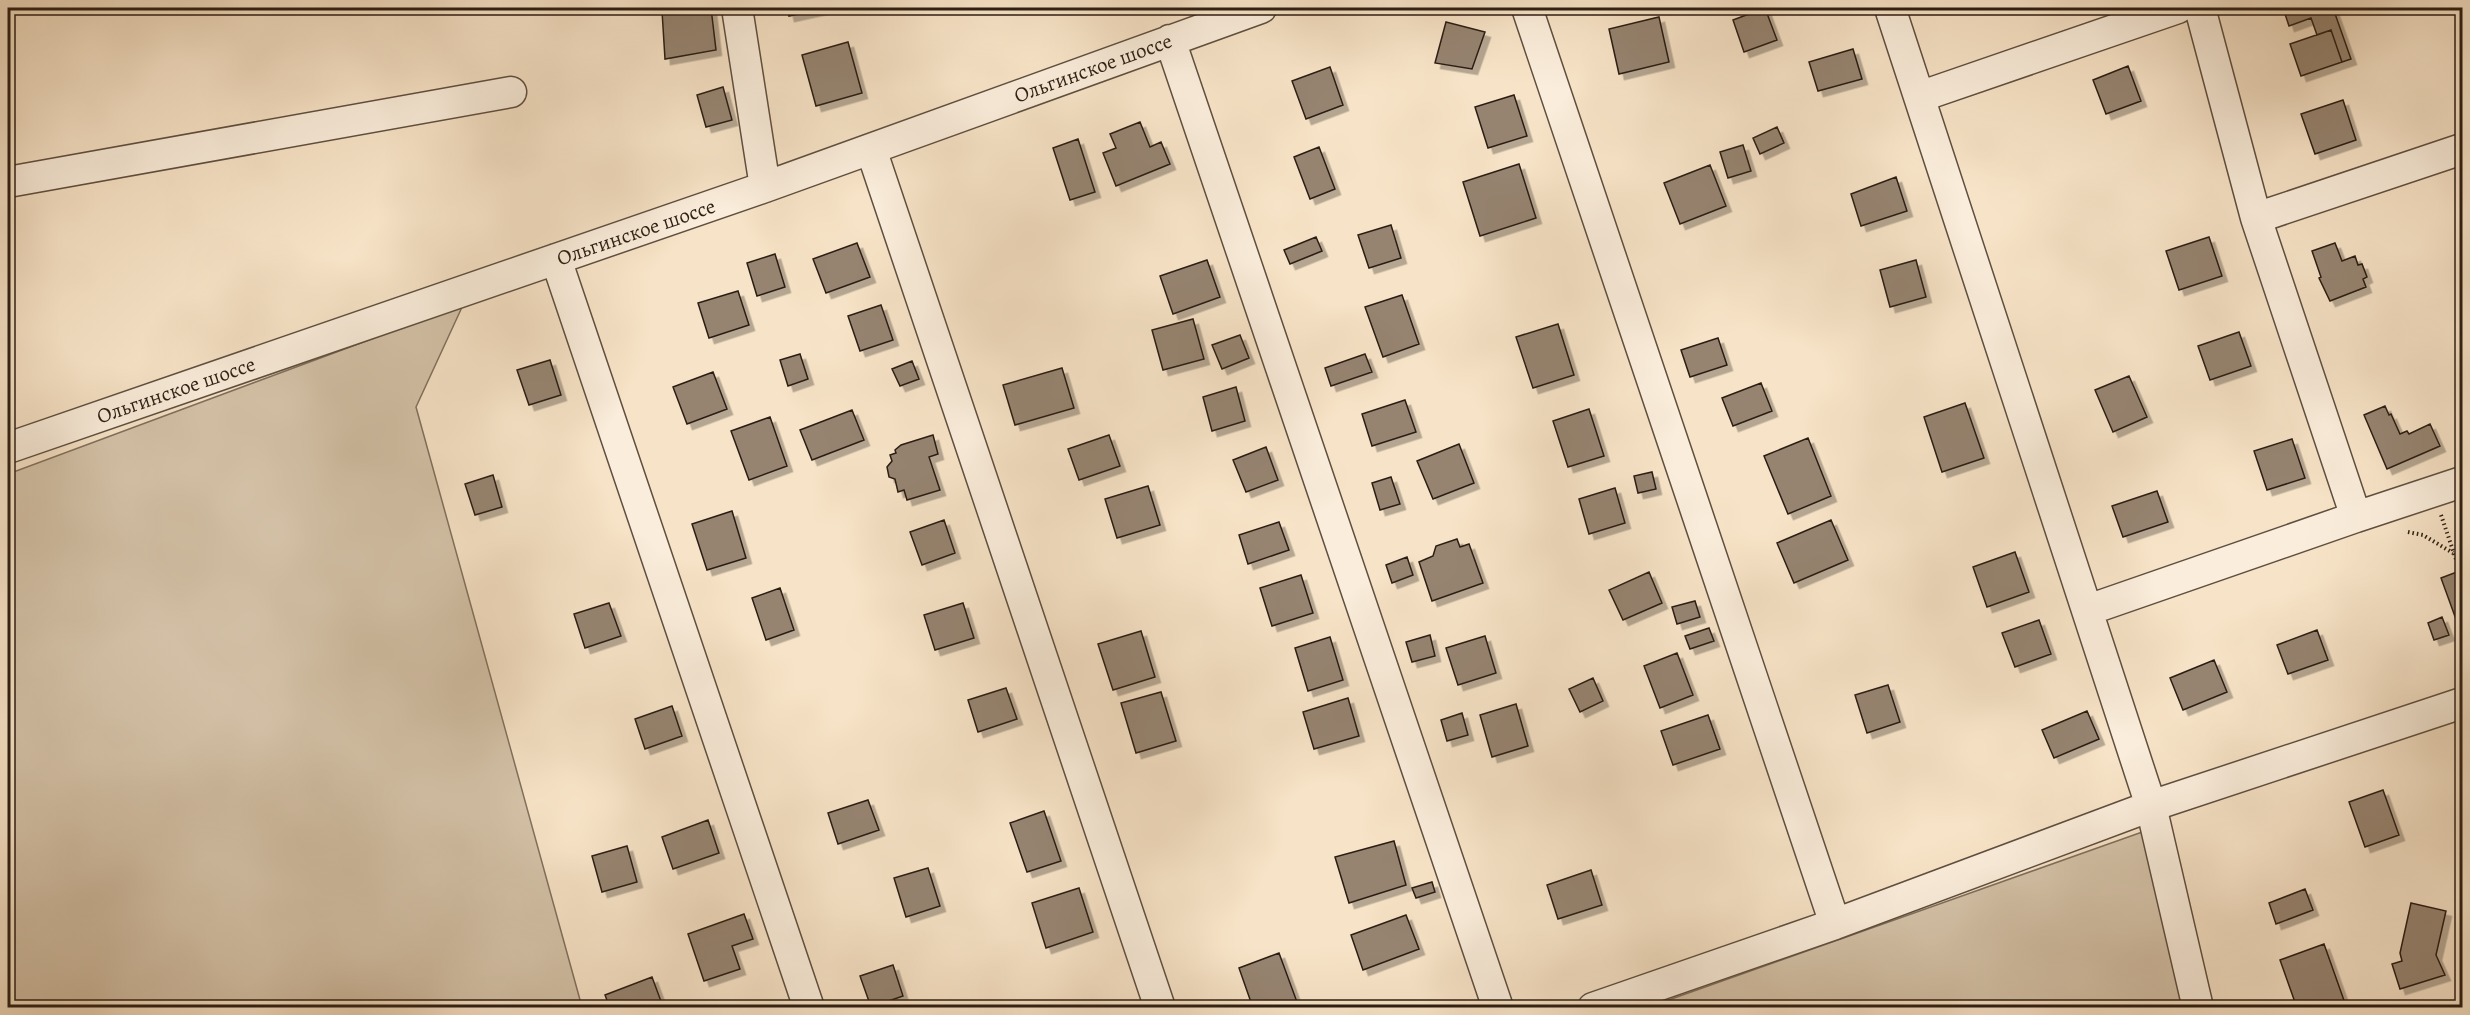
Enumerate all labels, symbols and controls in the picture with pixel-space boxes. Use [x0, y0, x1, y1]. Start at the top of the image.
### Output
street label: Ольгинское шоссе [1010, 26, 1176, 110]
street label: Ольгинское шоссе [553, 192, 719, 272]
street label: Ольгинское шоссе [93, 350, 259, 430]

